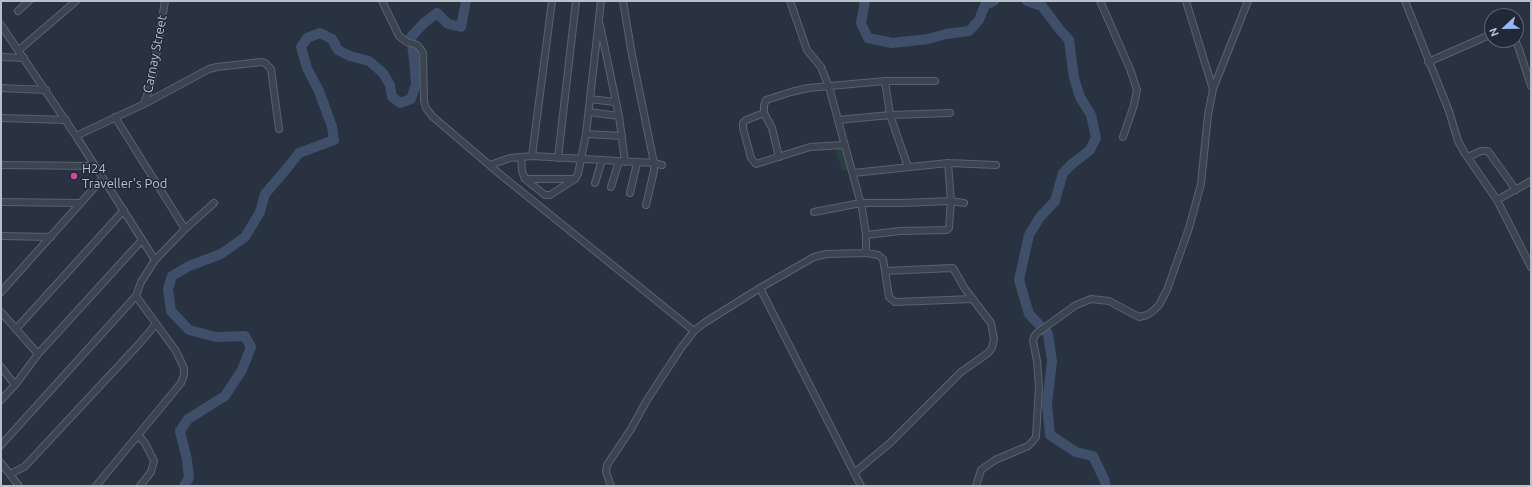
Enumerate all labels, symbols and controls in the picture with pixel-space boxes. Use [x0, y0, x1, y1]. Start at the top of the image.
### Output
north arrow [1484, 8, 1524, 48]
street label: Carnay Street [140, 14, 170, 94]
text: N [1487, 26, 1501, 38]
place label: H24 Traveller's Pod [82, 161, 167, 192]
marker: H24 Traveller's Pod [69, 171, 79, 181]

